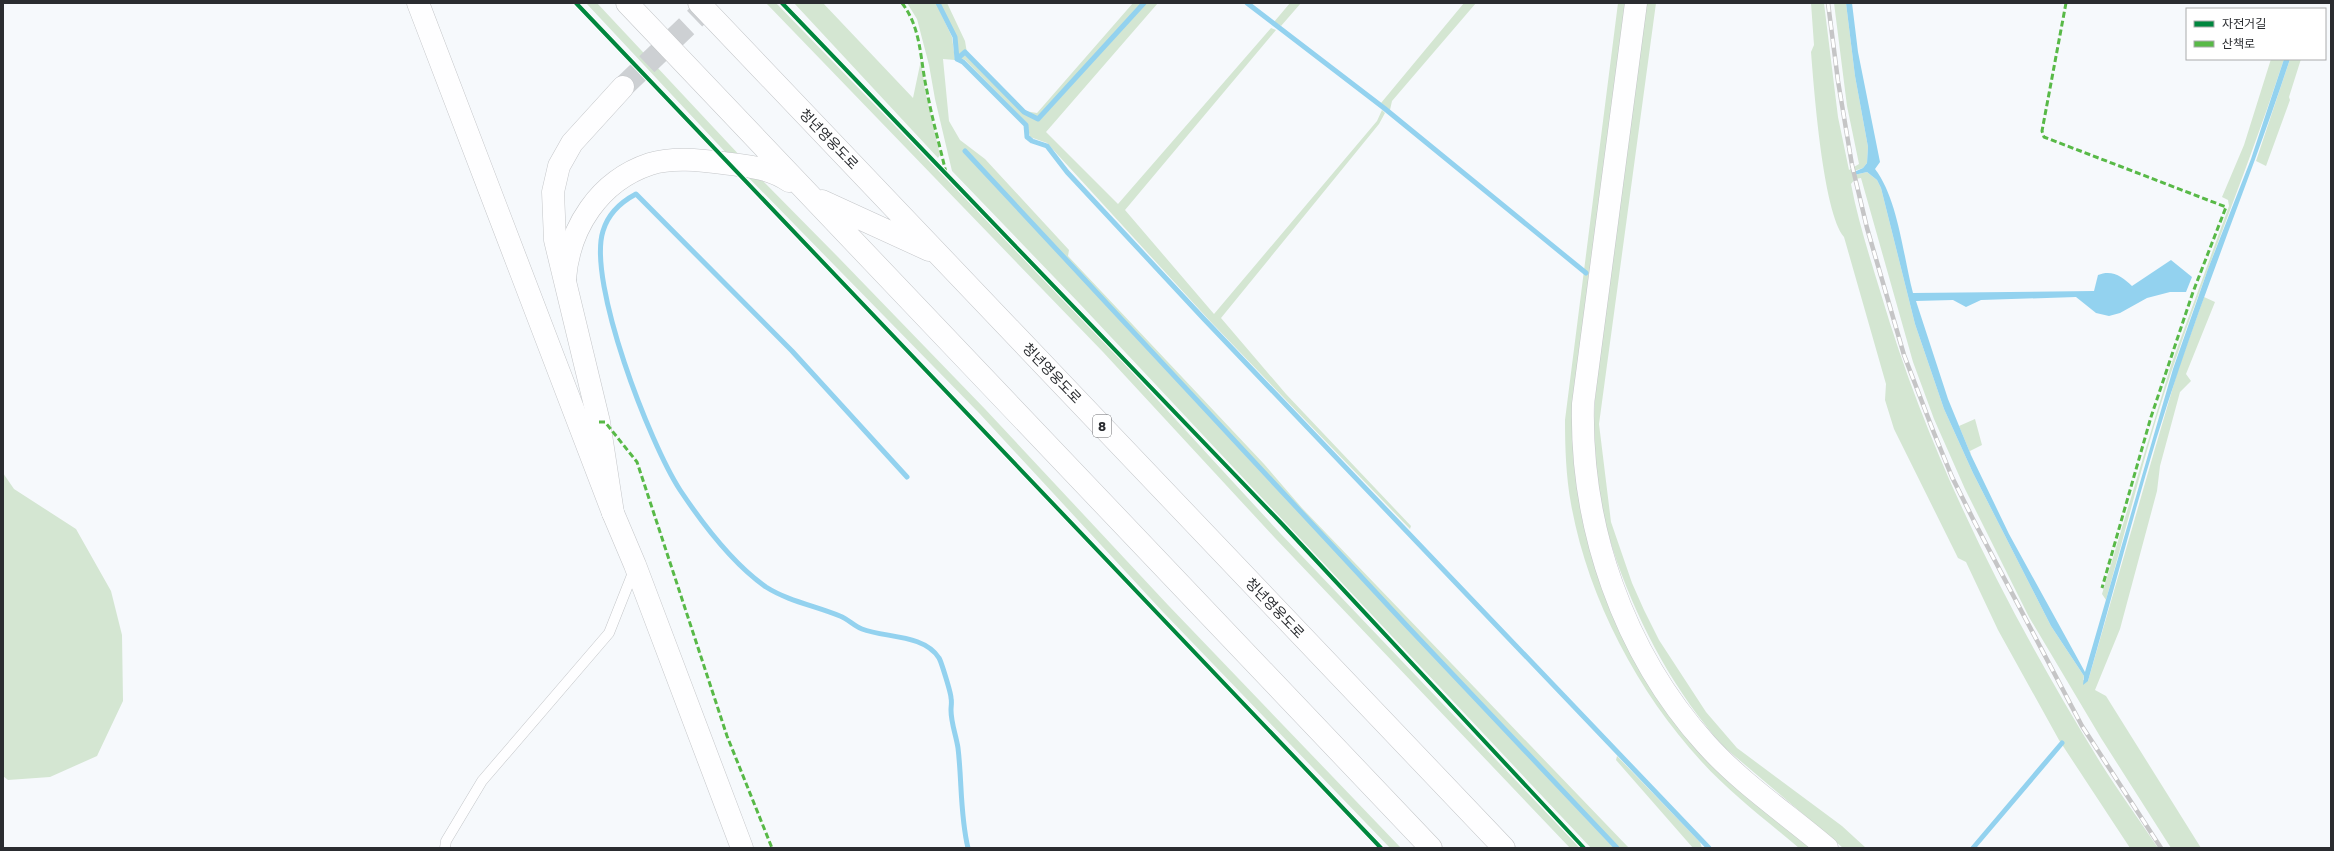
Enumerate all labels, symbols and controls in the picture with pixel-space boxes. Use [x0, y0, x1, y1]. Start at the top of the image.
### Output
legend [2186, 8, 2326, 60]
text: 자전거길 [2222, 17, 2266, 31]
text: 산책로 [2222, 37, 2255, 51]
street label: 청년영웅도로 [796, 106, 862, 172]
street label: 청년영웅도로 [1019, 340, 1085, 406]
road number: 8 [1093, 415, 1111, 437]
street label: 청년영웅도로 [1242, 575, 1308, 641]

